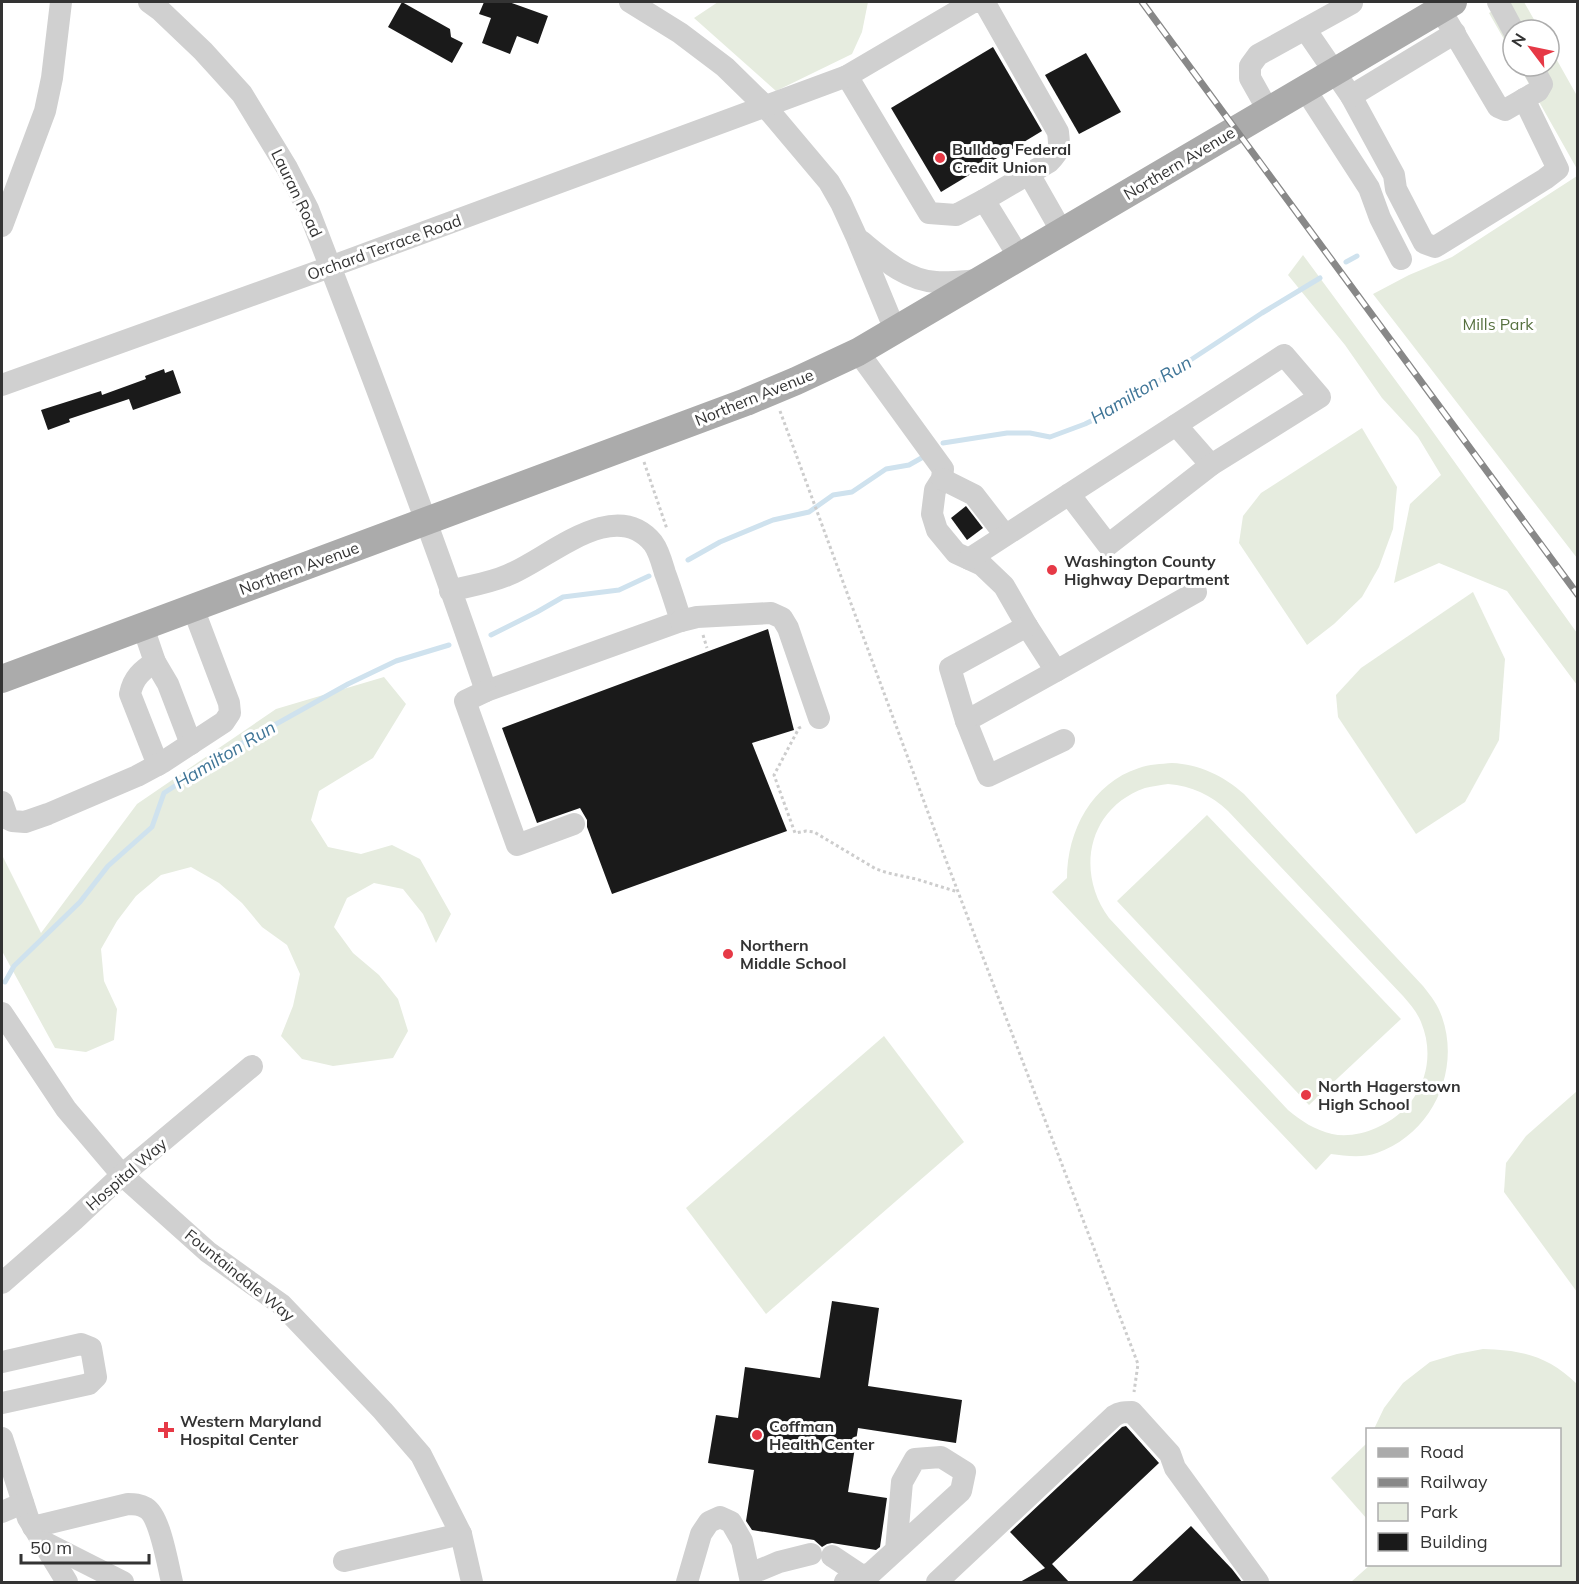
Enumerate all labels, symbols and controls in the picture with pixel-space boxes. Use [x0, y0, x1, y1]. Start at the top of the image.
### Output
north arrow [1501, 18, 1561, 78]
text: N [1507, 30, 1530, 50]
street label: Northern Avenue [1120, 122, 1238, 204]
place label: Bulldog Federal Credit Union [952, 139, 1071, 177]
street label: Lauran Road [267, 146, 327, 240]
marker: Bulldog Federal Credit Union [933, 151, 947, 165]
street label: Orchard Terrace Road [304, 210, 464, 284]
park label: Mills Park [1463, 314, 1534, 334]
water label: Hamilton Run [1086, 350, 1196, 429]
street label: Northern Avenue [692, 364, 816, 430]
street label: Northern Avenue [236, 537, 362, 599]
place label: Washington County Highway Department [1064, 551, 1229, 589]
marker: Washington County Highway Department [1045, 563, 1059, 577]
water label: Hamilton Run [170, 715, 280, 794]
place label: Northern Middle School [740, 935, 846, 973]
marker: Northern Middle School [721, 947, 735, 961]
place label: North Hagerstown High School [1318, 1076, 1461, 1114]
marker: North Hagerstown High School [1299, 1088, 1313, 1102]
street label: Hospital Way [81, 1133, 171, 1215]
street label: Fountaindale Way [181, 1225, 299, 1326]
place label: Western Maryland Hospital Center [180, 1411, 322, 1449]
place label: Coffman Health Center [769, 1416, 875, 1454]
marker: Western Maryland Hospital Center [157, 1421, 175, 1439]
marker: Coffman Health Center [750, 1428, 764, 1442]
legend [1366, 1428, 1561, 1566]
text: Road [1420, 1440, 1464, 1463]
text: Railway [1420, 1470, 1488, 1493]
text: Park [1420, 1500, 1459, 1523]
scale bar [21, 1527, 148, 1565]
text: Building [1420, 1530, 1488, 1553]
text: 50 m [30, 1536, 72, 1559]

